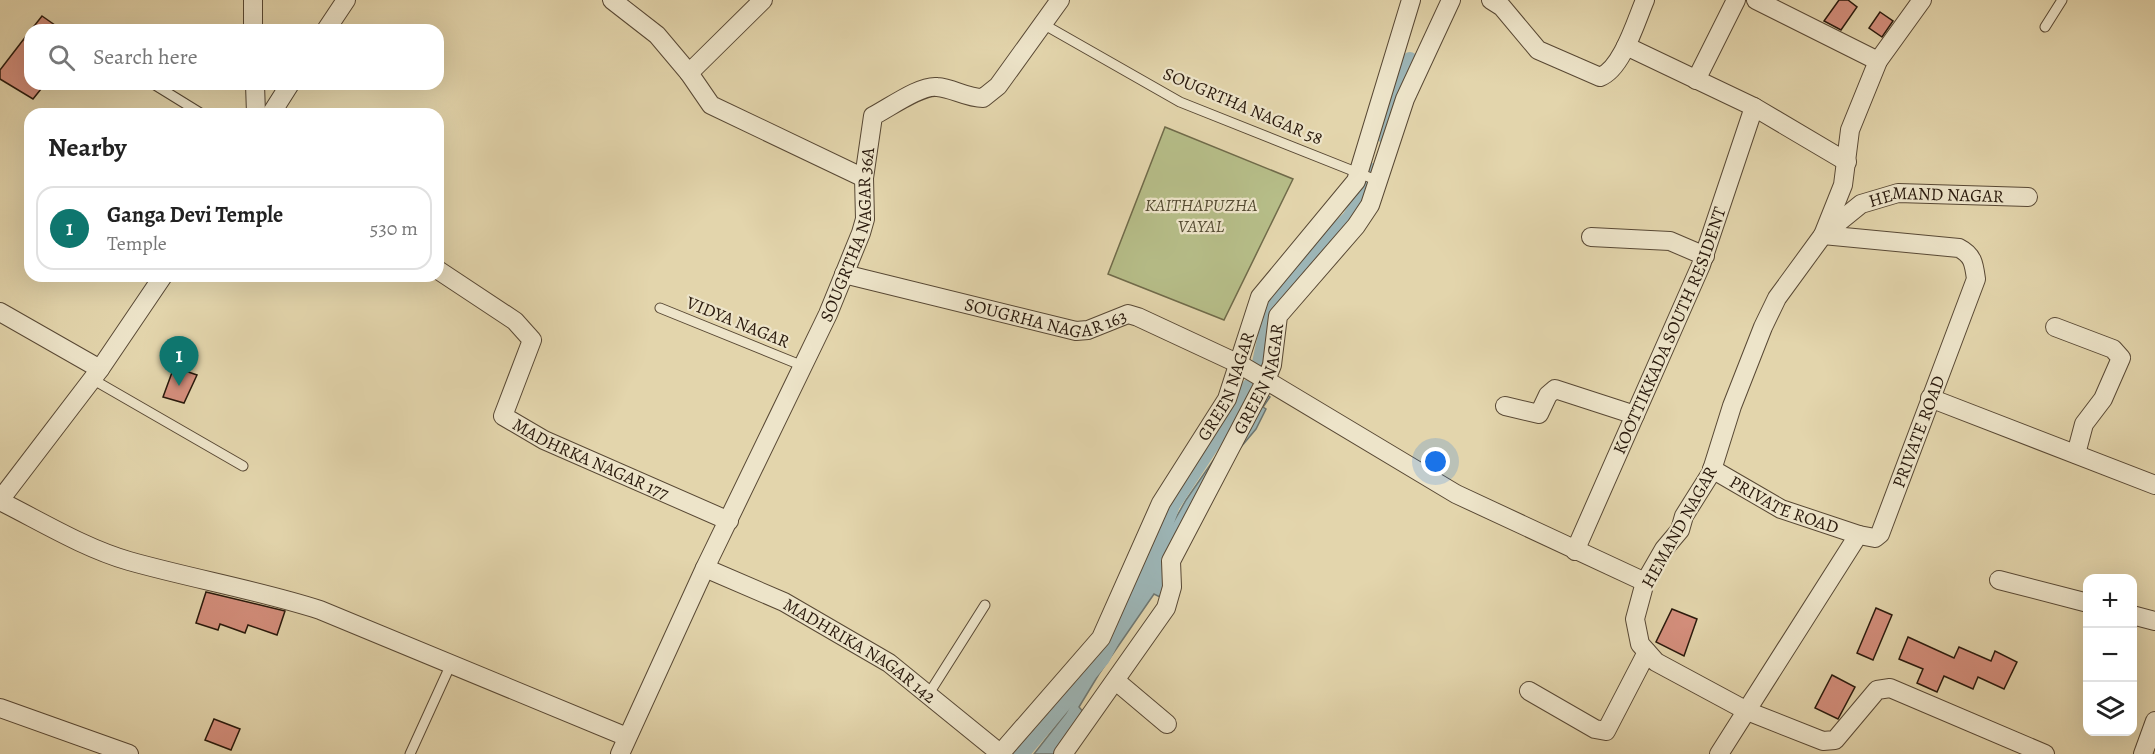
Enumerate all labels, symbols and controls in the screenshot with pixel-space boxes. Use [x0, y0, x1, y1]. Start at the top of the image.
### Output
search box [24, 24, 444, 90]
icon: search [45, 41, 78, 74]
text: Search here [93, 42, 198, 72]
street label: SOUGRTHA NAGAR 58 [1160, 62, 1326, 150]
text: Nearby [48, 130, 127, 165]
street label: SOUGRTHA NAGAR 36A [814, 145, 880, 326]
street label: HEMAND NAGAR [1866, 181, 2004, 213]
park label: KAITHAPUZHA VAYAL [1145, 193, 1257, 238]
text: Ganga Devi Temple [107, 200, 283, 230]
street label: KOOTTIKKADA SOUTH RESIDENT [1607, 204, 1732, 458]
text: 1 [66, 215, 73, 242]
text: 530 m [370, 215, 418, 242]
text: Temple [107, 230, 167, 257]
street label: VIDYA NAGAR [682, 290, 793, 354]
street label: SOUGRHA NAGAR 163 [962, 292, 1130, 344]
street label: GREEN NAGAR [1228, 322, 1289, 438]
street label: GREEN NAGAR [1191, 329, 1260, 445]
pin: 1 [160, 336, 198, 386]
street label: PRIVATE ROAD [1887, 372, 1951, 491]
street label: MADHRKA NAGAR 177 [508, 412, 673, 505]
your location [1421, 447, 1450, 476]
street label: HEMAND NAGAR [1636, 462, 1722, 592]
street label: PRIVATE ROAD [1725, 470, 1842, 539]
map controls [2083, 574, 2137, 736]
button: + [2083, 574, 2137, 628]
street label: MADHRIKA NAGAR 142 [779, 592, 941, 709]
button: − [2083, 628, 2137, 682]
button: layers [2083, 682, 2137, 736]

